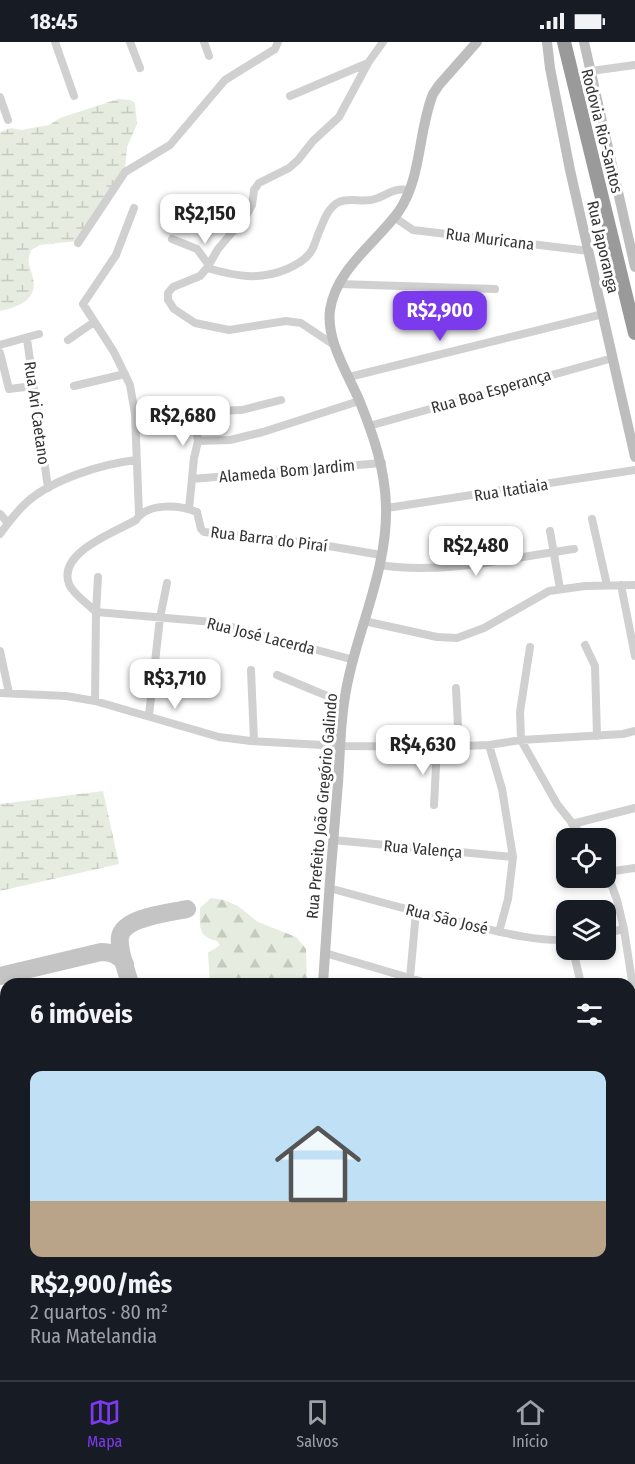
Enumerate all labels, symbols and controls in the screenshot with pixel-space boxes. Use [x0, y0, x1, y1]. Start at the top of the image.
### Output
text: 18:45 [30, 8, 78, 35]
street label: Rodovia Rio-Santos [577, 67, 627, 195]
pin: R$2,150 [150, 194, 260, 245]
street label: Rua Japoranga [583, 199, 623, 295]
text: R$2,150 [174, 201, 236, 225]
street label: Rua Muricana [445, 224, 535, 254]
pin: R$2,900 [385, 291, 495, 342]
text: R$2,900 [407, 298, 473, 322]
street label: Rua Ari Caetano [20, 360, 54, 466]
street label: Rua Boa Esperança [429, 365, 553, 417]
pin: R$2,680 [128, 396, 238, 447]
text: R$2,680 [150, 403, 216, 427]
street label: Alameda Bom Jardim [218, 456, 356, 486]
street label: Rua Itatiaia [473, 475, 550, 505]
street label: Rua Barra do Piraí [209, 522, 329, 556]
pin: R$2,480 [421, 526, 531, 577]
text: R$2,480 [443, 533, 509, 557]
street label: Rua José Lacerda [205, 613, 317, 659]
pin: R$3,710 [120, 659, 230, 710]
text: R$3,710 [144, 666, 206, 690]
street label: Rua Prefeito João Gregório Galindo [303, 692, 341, 920]
pin: R$4,630 [368, 725, 478, 776]
text: R$4,630 [390, 732, 456, 756]
map controls [556, 828, 616, 960]
button: locate [556, 828, 616, 888]
street label: Rua Valença [383, 836, 463, 862]
street label: Rua São José [404, 900, 490, 938]
button: layers [556, 900, 616, 960]
icon: filters [573, 998, 606, 1031]
text: 6 imóveis [30, 999, 133, 1030]
icon: home [264, 1110, 372, 1218]
text: R$2,900/mês [30, 1269, 172, 1300]
text: 2 quartos · 80 m² [30, 1300, 168, 1324]
text: Rua Matelandia [30, 1324, 157, 1348]
tab: Mapa [87, 1396, 122, 1451]
tab: Salvos [296, 1396, 338, 1451]
tab: Início [512, 1396, 548, 1451]

